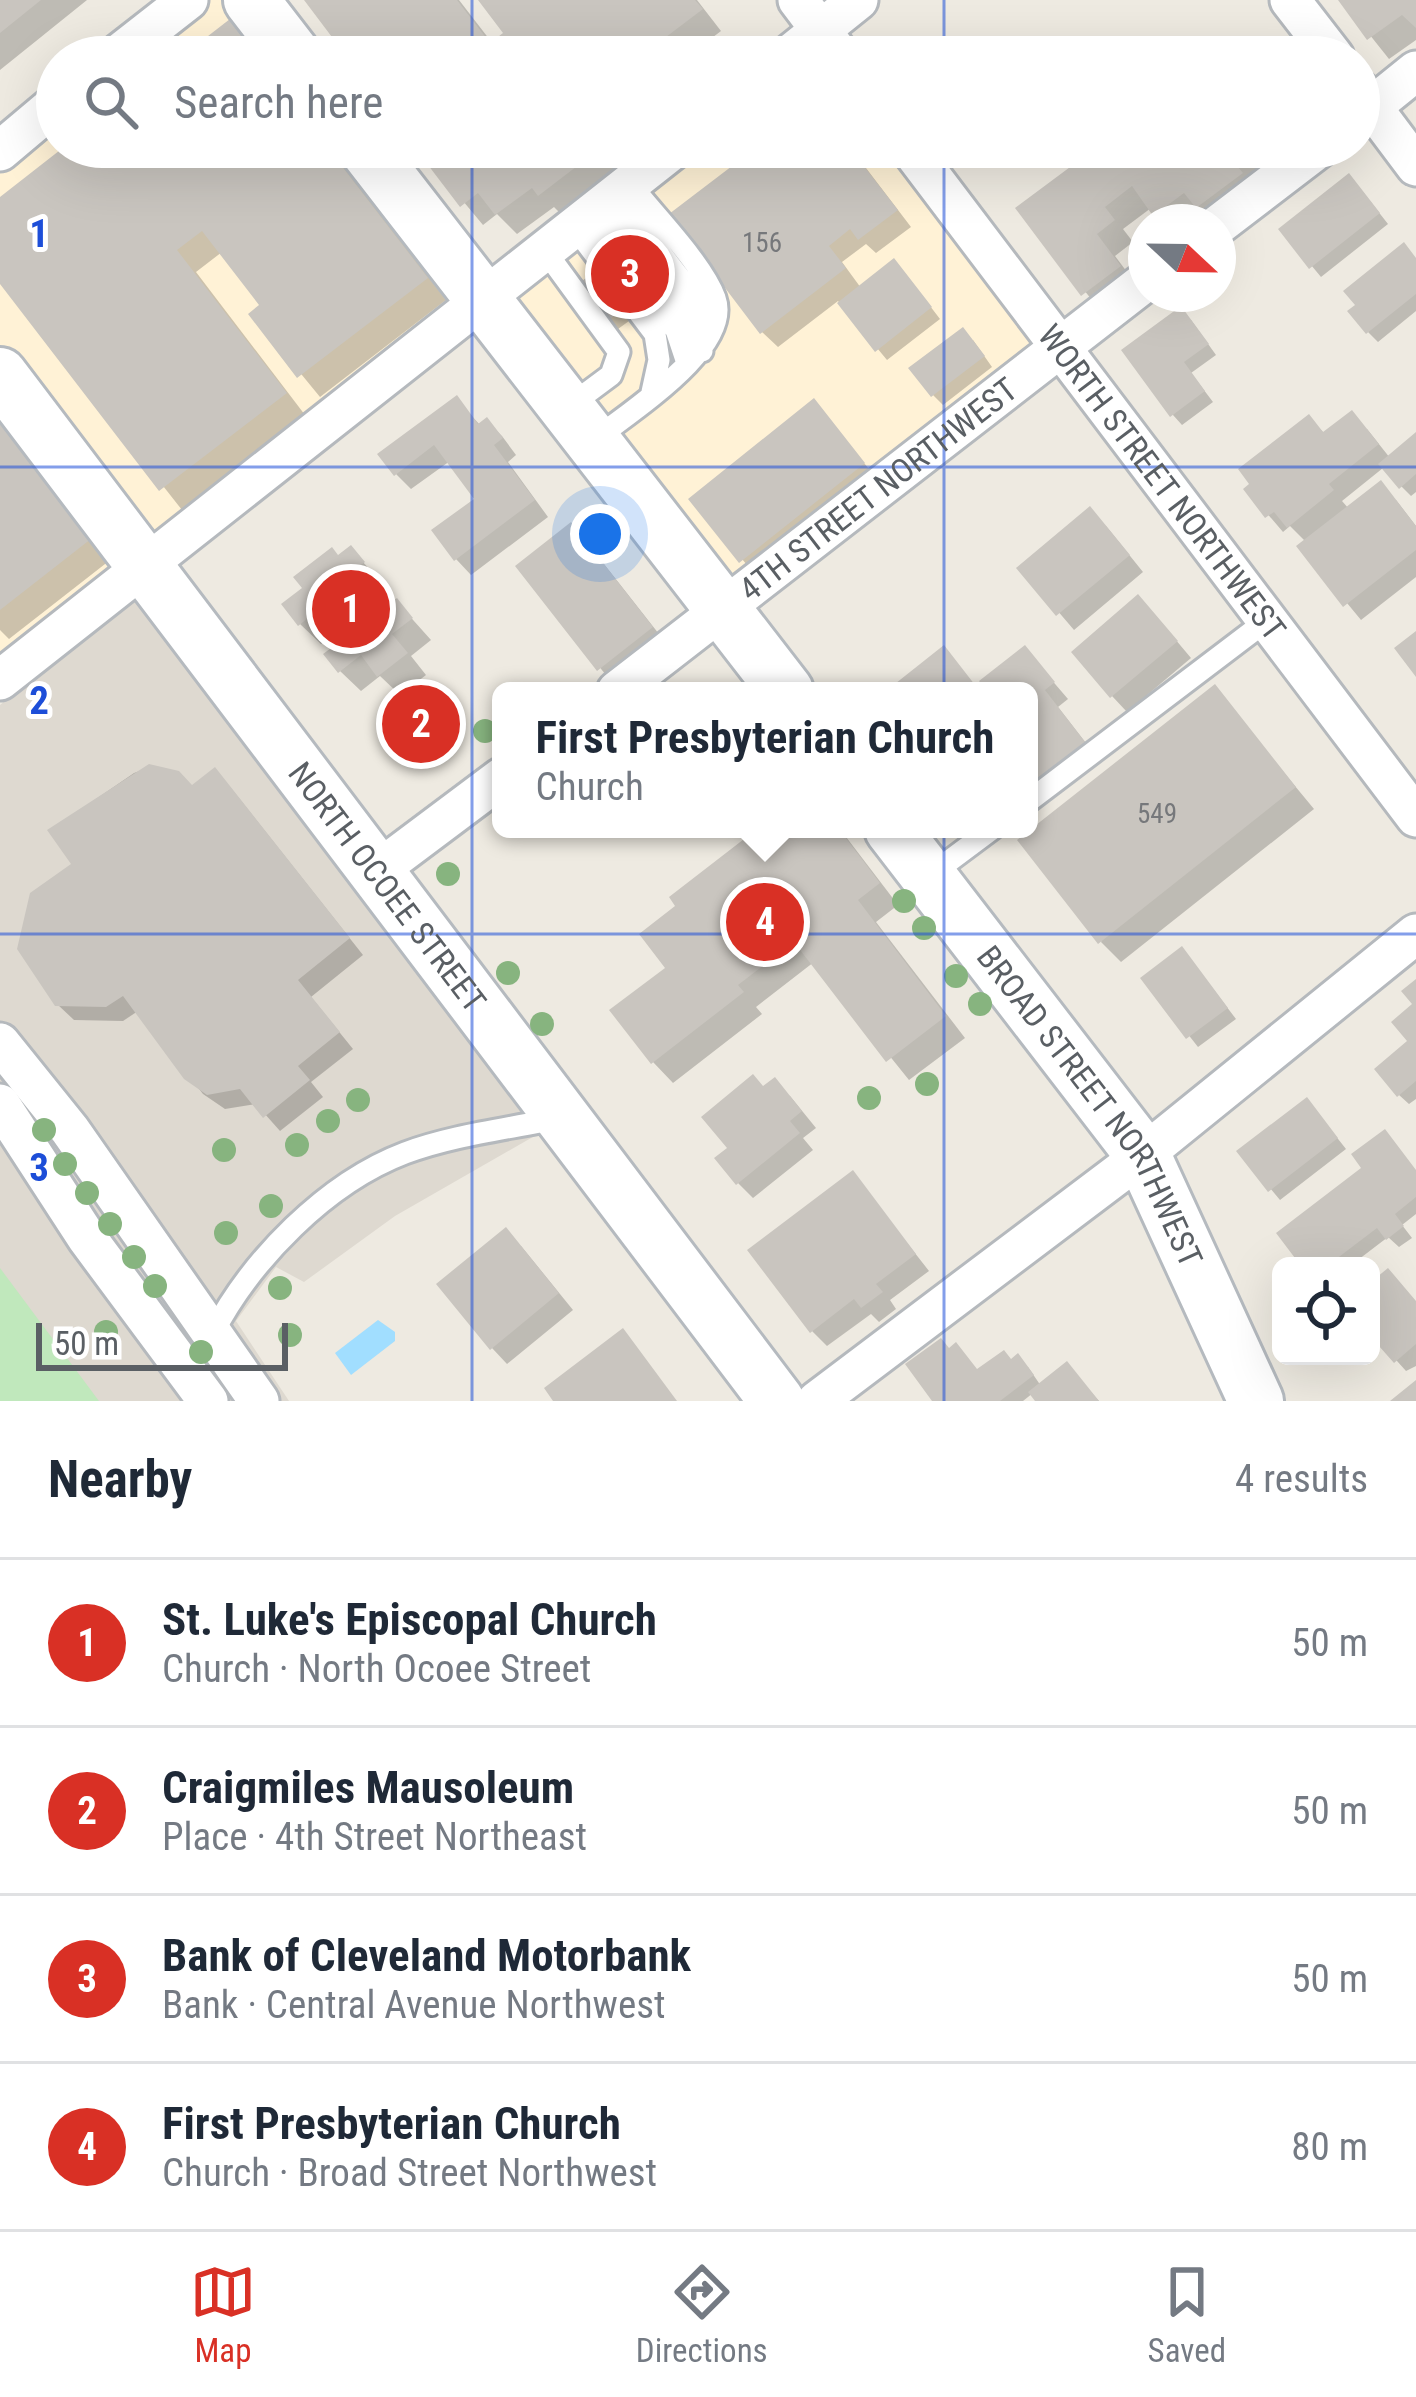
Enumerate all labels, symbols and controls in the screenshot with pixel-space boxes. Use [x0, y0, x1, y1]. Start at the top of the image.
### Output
search box [36, 36, 1380, 168]
icon: search [78, 69, 144, 135]
text: Search here [174, 76, 383, 129]
north arrow [1128, 204, 1236, 312]
text: 1 [29, 211, 49, 257]
house number: 156 [742, 227, 782, 259]
pin: 3 [591, 229, 669, 319]
street label: WORTH STREET NORTHWEST [1031, 316, 1294, 647]
street label: 4TH STREET NORTHWEST [731, 369, 1024, 609]
your location [570, 504, 630, 564]
pin: 1 [312, 564, 390, 654]
text: 2 [29, 678, 49, 724]
pin: 2 [382, 679, 460, 769]
popup [492, 682, 1038, 838]
text: First Presbyterian Church [536, 711, 994, 764]
street label: NORTH OCOEE STREET [281, 754, 495, 1019]
text: Church [536, 764, 644, 810]
house number: 549 [1137, 798, 1177, 830]
pin: 4 [726, 877, 804, 967]
street label: BROAD STREET NORTHWEST [969, 938, 1211, 1273]
text: 3 [29, 1145, 49, 1191]
map controls [1272, 1257, 1380, 1365]
button: locate [1272, 1257, 1380, 1365]
scale bar [36, 1317, 288, 1370]
text: 50 m [54, 1324, 119, 1363]
text: Nearby [48, 1450, 192, 1509]
text: 4 results [1235, 1456, 1368, 1502]
text: St. Luke's Episcopal Church [162, 1593, 657, 1646]
text: 1 [77, 1620, 97, 1666]
text: 50 m [1291, 1620, 1368, 1666]
text: Church · North Ocoee Street [162, 1646, 591, 1692]
text: Craigmiles Mausoleum [162, 1761, 574, 1814]
text: 2 [77, 1788, 97, 1834]
text: 50 m [1291, 1788, 1368, 1834]
text: Place · 4th Street Northeast [162, 1814, 587, 1860]
text: Bank of Cleveland Motorbank [162, 1929, 691, 1982]
text: 3 [77, 1956, 97, 2002]
text: 50 m [1291, 1956, 1368, 2002]
text: Bank · Central Avenue Northwest [162, 1982, 666, 2028]
text: First Presbyterian Church [162, 2097, 621, 2150]
text: 4 [77, 2124, 97, 2170]
text: 80 m [1291, 2124, 1368, 2170]
text: Church · Broad Street Northwest [162, 2150, 657, 2196]
tab: Map [190, 2259, 256, 2370]
tab: Directions [636, 2259, 768, 2370]
tab: Saved [1148, 2259, 1226, 2370]

